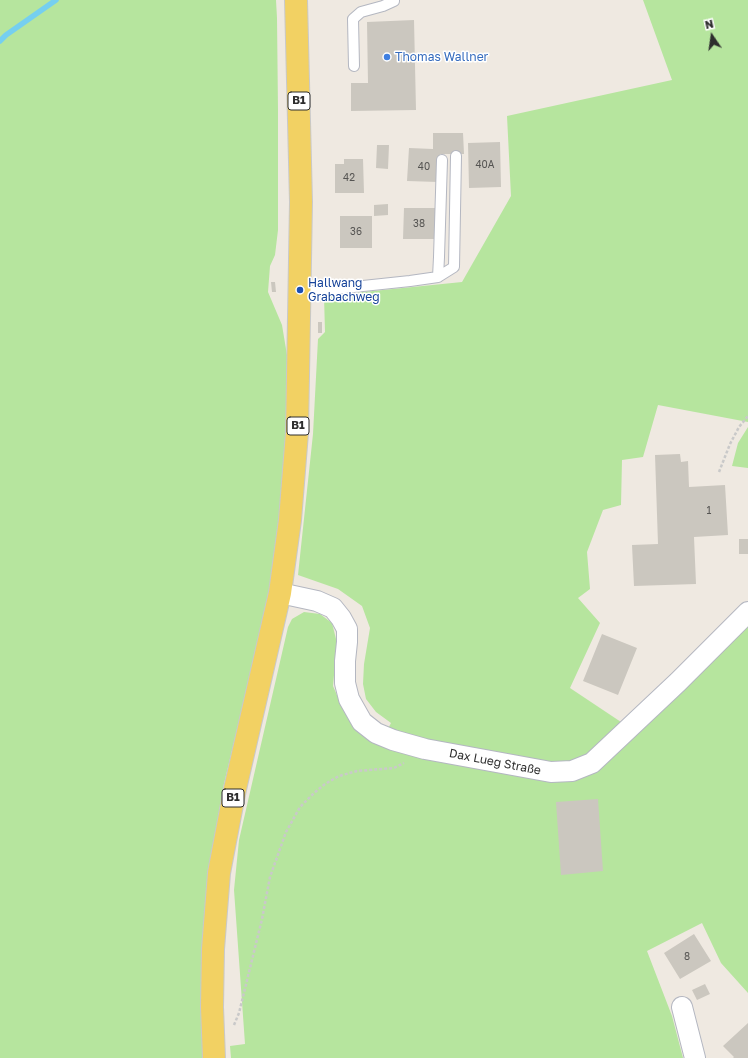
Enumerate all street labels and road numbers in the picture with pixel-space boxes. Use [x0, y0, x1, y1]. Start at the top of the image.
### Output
road number: B1 [288, 92, 310, 110]
road number: B1 [287, 417, 309, 435]
street label: Dax Lueg Straße [448, 746, 542, 778]
road number: B1 [222, 789, 244, 807]

